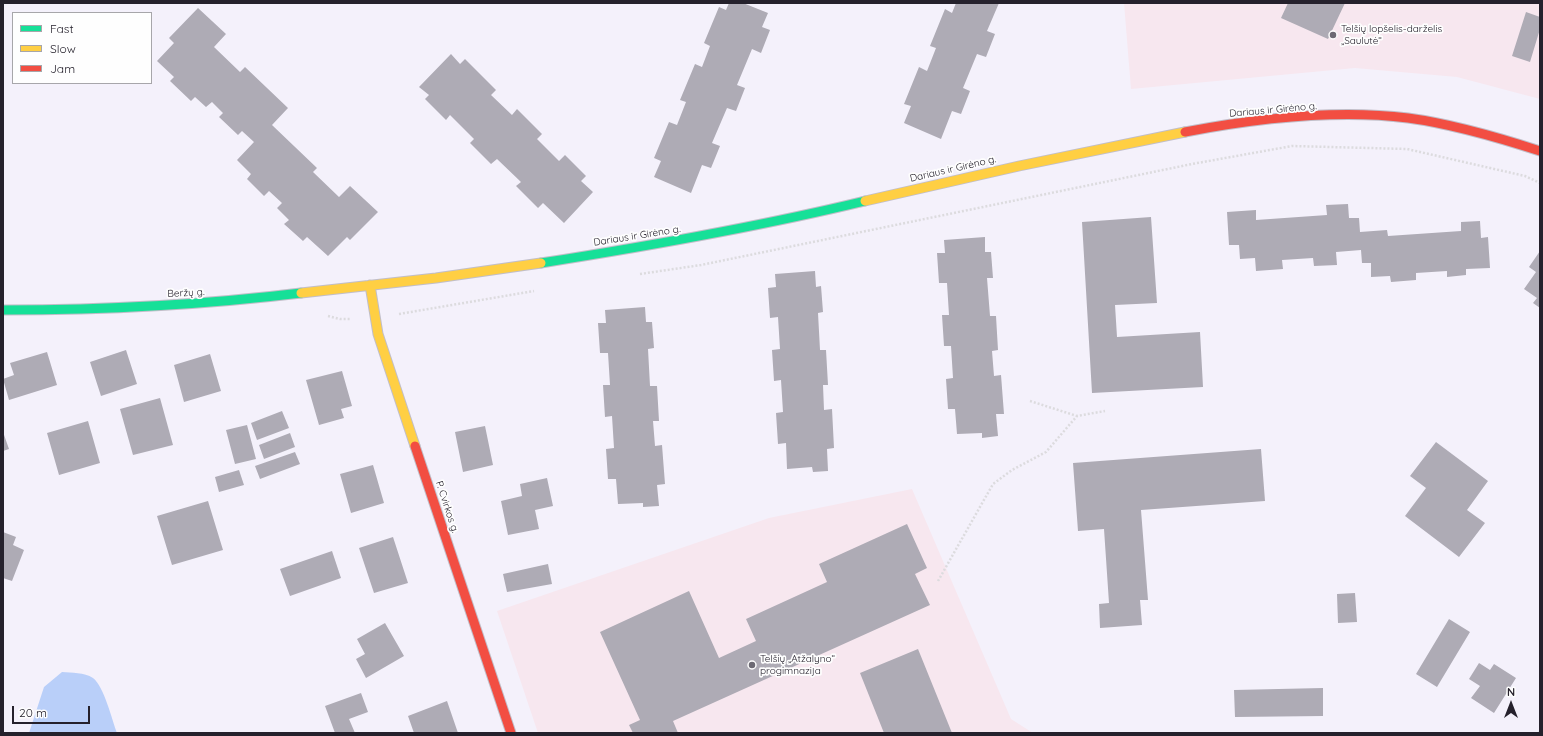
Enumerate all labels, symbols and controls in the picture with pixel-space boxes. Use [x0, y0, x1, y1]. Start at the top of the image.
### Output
legend [12, 12, 152, 84]
text: Fast [50, 21, 74, 36]
place label: Telšių lopšelis-darželis „Saulutė“ [1341, 23, 1442, 46]
marker: Telšių lopšelis-darželis „Saulutė“ [1328, 30, 1338, 40]
text: Slow [50, 41, 76, 56]
text: Jam [50, 61, 75, 76]
street label: Dariaus ir Girėno g. [1229, 100, 1317, 120]
street label: Dariaus ir Girėno g. [909, 153, 997, 185]
street label: Dariaus ir Girėno g. [593, 223, 681, 249]
street label: Beržų g. [167, 286, 205, 300]
street label: P. Cvirkos g. [433, 479, 461, 535]
place label: Telšių „Atžalyno“ progimnazija [760, 653, 835, 676]
marker: Telšių „Atžalyno“ progimnazija [747, 660, 757, 670]
north arrow [1491, 684, 1531, 724]
text: N [1507, 685, 1515, 699]
scale bar [14, 698, 92, 724]
text: 20 m [19, 705, 47, 720]

